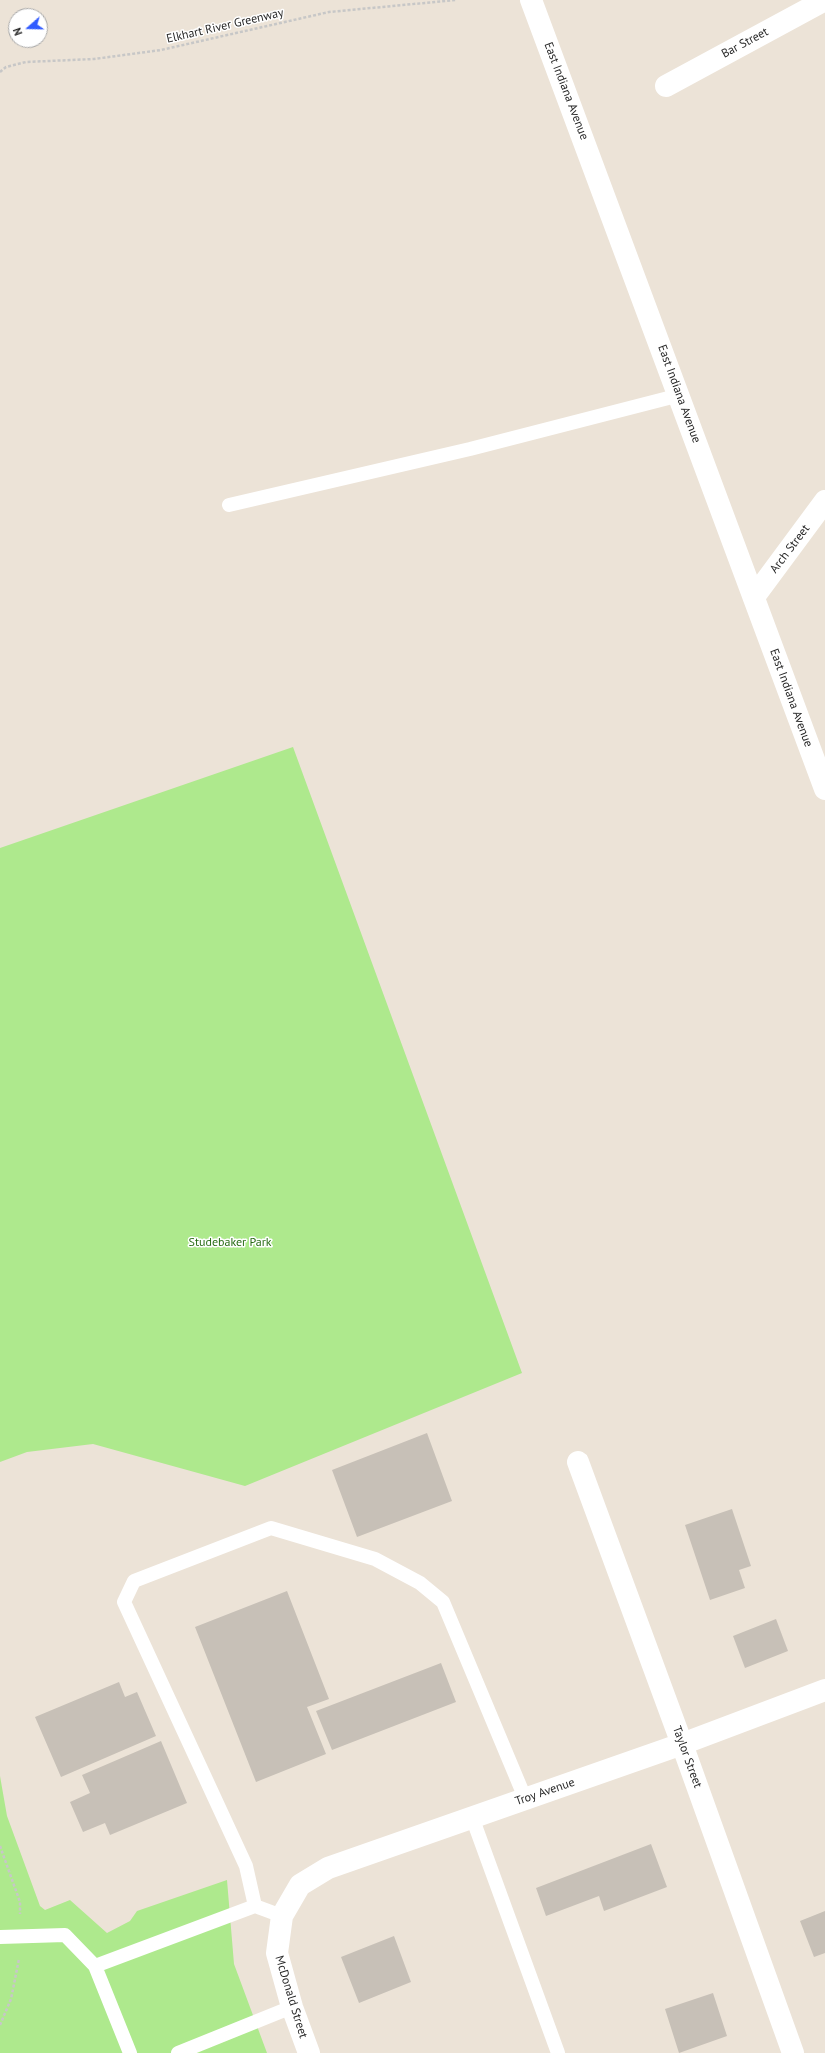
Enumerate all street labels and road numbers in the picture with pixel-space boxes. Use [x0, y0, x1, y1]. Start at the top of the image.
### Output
street label: Elkhart River Greenway [165, 6, 285, 46]
street label: Bar Street [719, 25, 771, 61]
street label: East Indiana Avenue [541, 40, 591, 142]
street label: East Indiana Avenue [655, 343, 703, 445]
street label: Arch Street [767, 522, 813, 576]
street label: East Indiana Avenue [767, 647, 815, 749]
street label: Taylor Street [669, 1724, 705, 1790]
street label: Troy Avenue [513, 1775, 577, 1809]
street label: McDonald Street [272, 1954, 310, 2040]

